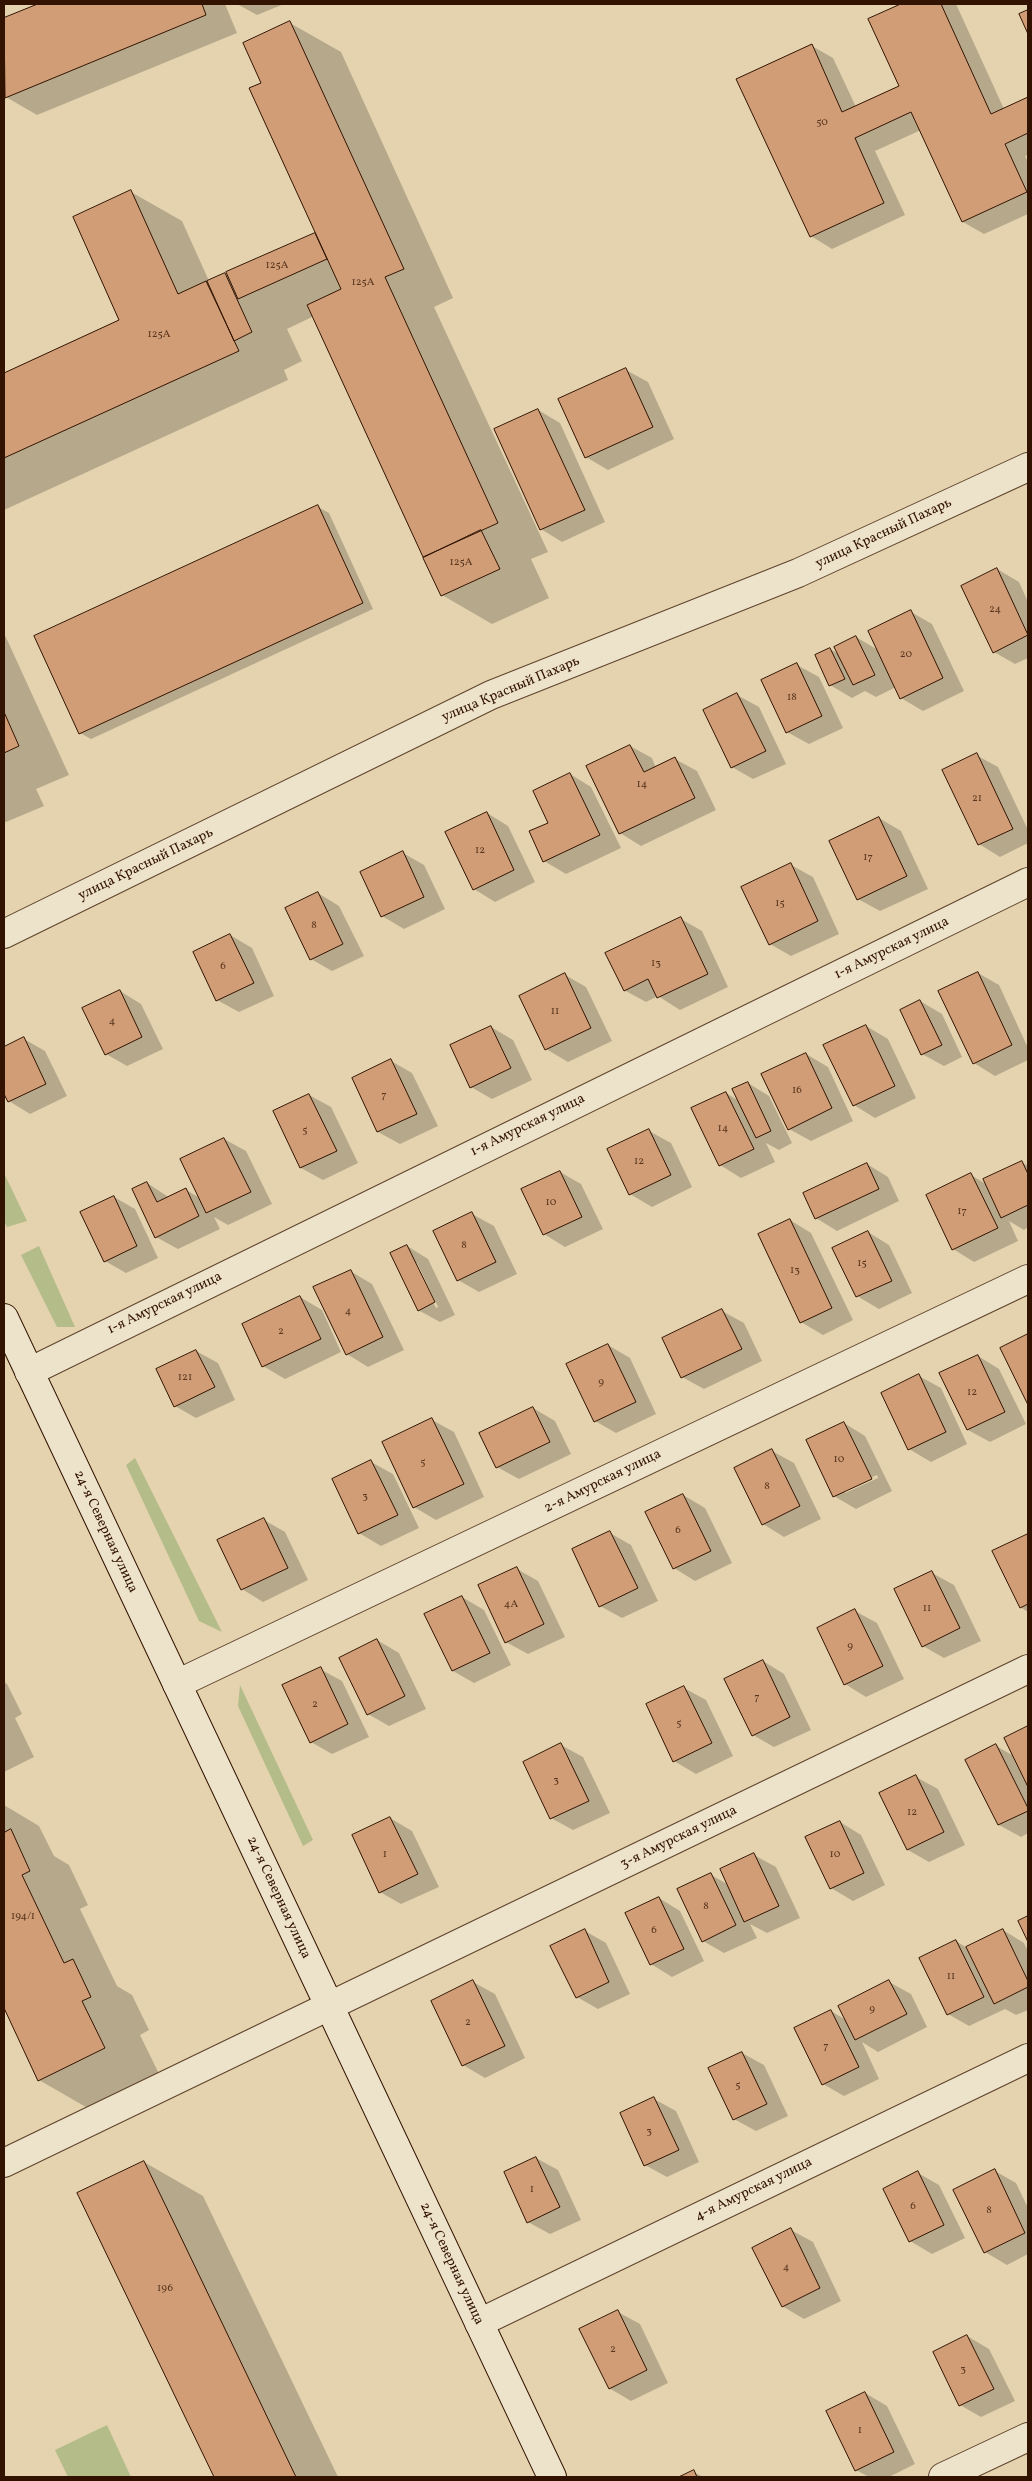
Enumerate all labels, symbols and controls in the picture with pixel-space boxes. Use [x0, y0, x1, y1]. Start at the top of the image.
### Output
house number: 50 [816, 116, 828, 130]
house number: 125А [265, 259, 289, 273]
house number: 125А [351, 276, 375, 290]
house number: 125А [147, 328, 171, 342]
street label: улица Красный Пахарь [813, 495, 955, 573]
house number: 125А [449, 556, 473, 570]
house number: 24 [989, 603, 1001, 617]
house number: 20 [900, 648, 912, 662]
street label: улица Красный Пахарь [439, 653, 583, 727]
house number: 18 [787, 691, 797, 705]
house number: 14 [637, 778, 647, 792]
house number: 21 [972, 792, 982, 806]
street label: улица Красный Пахарь [76, 825, 216, 905]
house number: 12 [475, 844, 485, 858]
house number: 17 [863, 851, 873, 865]
house number: 15 [775, 897, 785, 911]
street label: 1-я Амурская улица [832, 914, 952, 984]
house number: 8 [311, 919, 317, 933]
house number: 13 [651, 957, 661, 971]
house number: 6 [220, 960, 226, 974]
house number: 11 [551, 1005, 559, 1019]
house number: 4 [109, 1015, 115, 1029]
house number: 16 [792, 1084, 802, 1098]
house number: 7 [381, 1089, 387, 1103]
street label: 1-я Амурская улица [468, 1091, 588, 1161]
house number: 14 [718, 1122, 728, 1136]
house number: 5 [302, 1124, 308, 1138]
house number: 12 [634, 1155, 644, 1169]
house number: 10 [546, 1196, 556, 1210]
house number: 17 [957, 1205, 967, 1219]
house number: 8 [461, 1239, 467, 1253]
house number: 15 [857, 1257, 867, 1271]
house number: 13 [790, 1264, 800, 1278]
street label: 1-я Амурская улица [105, 1269, 225, 1339]
house number: 4 [345, 1305, 351, 1319]
house number: 2 [278, 1325, 284, 1339]
house number: 121 [178, 1371, 192, 1385]
house number: 9 [598, 1376, 604, 1390]
house number: 12 [967, 1386, 977, 1400]
street label: 2-я Амурская улица [542, 1446, 664, 1518]
house number: 10 [834, 1453, 844, 1467]
house number: 5 [420, 1456, 426, 1470]
street label: 24-я Северная улица [69, 1468, 141, 1596]
house number: 8 [764, 1480, 770, 1494]
house number: 3 [362, 1490, 368, 1504]
house number: 6 [675, 1524, 681, 1538]
house number: 4А [504, 1598, 518, 1612]
house number: 11 [923, 1602, 931, 1616]
house number: 9 [847, 1640, 853, 1654]
house number: 7 [754, 1691, 760, 1705]
house number: 2 [312, 1698, 318, 1712]
house number: 5 [676, 1717, 682, 1731]
house number: 3 [553, 1774, 559, 1788]
street label: 3-я Амурская улица [618, 1802, 740, 1874]
house number: 12 [907, 1806, 917, 1820]
street label: 24-я Северная улица [242, 1834, 314, 1962]
house number: 1 [383, 1848, 387, 1862]
house number: 10 [830, 1848, 840, 1862]
house number: 8 [703, 1900, 709, 1914]
house number: 194/1 [11, 1910, 35, 1924]
house number: 6 [651, 1924, 657, 1938]
house number: 11 [947, 1970, 955, 1984]
house number: 9 [869, 2003, 875, 2017]
house number: 2 [465, 2016, 471, 2030]
house number: 7 [823, 2040, 829, 2054]
house number: 5 [735, 2079, 741, 2093]
house number: 3 [646, 2125, 652, 2139]
street label: 4-я Амурская улица [693, 2154, 815, 2226]
house number: 1 [530, 2183, 534, 2197]
street label: 24-я Северная улица [415, 2200, 487, 2328]
house number: 6 [910, 2200, 916, 2214]
house number: 8 [986, 2204, 992, 2218]
house number: 4 [783, 2261, 789, 2275]
house number: 196 [157, 2282, 173, 2296]
house number: 2 [610, 2343, 616, 2357]
house number: 3 [960, 2363, 966, 2377]
house number: 1 [858, 2424, 862, 2438]

